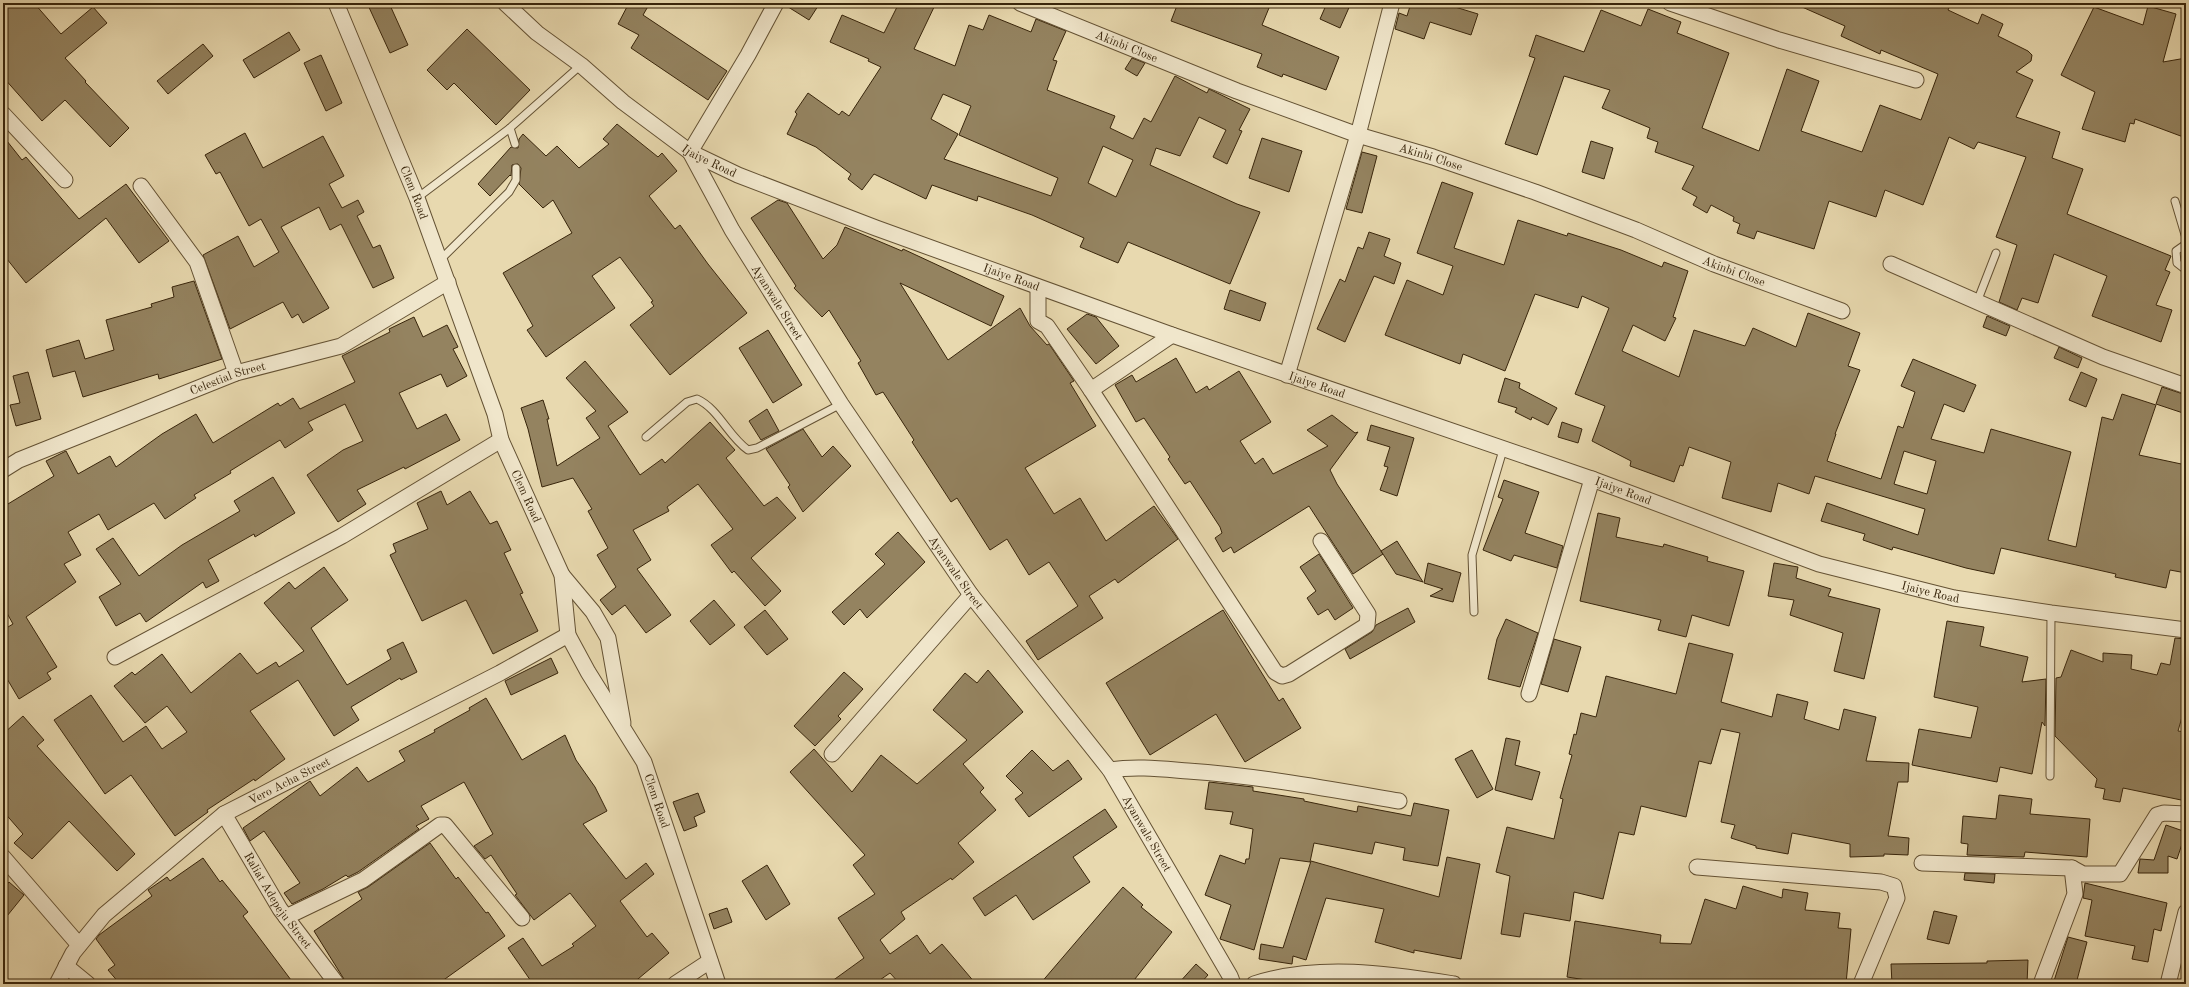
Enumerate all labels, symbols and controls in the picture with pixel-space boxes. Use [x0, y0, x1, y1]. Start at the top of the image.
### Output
street label: Akinbi Close [1093, 29, 1159, 65]
street label: Akinbi Close [1397, 142, 1464, 174]
street label: Ijaiye Road [679, 143, 738, 180]
street label: Clem Road [397, 164, 429, 221]
street label: Akinbi Close [1700, 255, 1767, 289]
street label: Ijaiye Road [981, 262, 1041, 294]
street label: Ayanwale Street [749, 263, 804, 342]
street label: Celestial Street [188, 361, 267, 398]
street label: Ijaiye Road [1287, 370, 1347, 401]
street label: Clem Road [508, 468, 543, 525]
street label: Ijaiye Road [1593, 476, 1653, 508]
street label: Ayanwale Street [926, 534, 985, 612]
street label: Ijaiye Road [1900, 580, 1960, 606]
street label: Vero Acha Street [247, 756, 332, 807]
street label: Clem Road [641, 773, 671, 830]
street label: Ayanwale Street [1119, 794, 1173, 874]
street label: Raliat Adepeju Street [241, 851, 313, 952]

